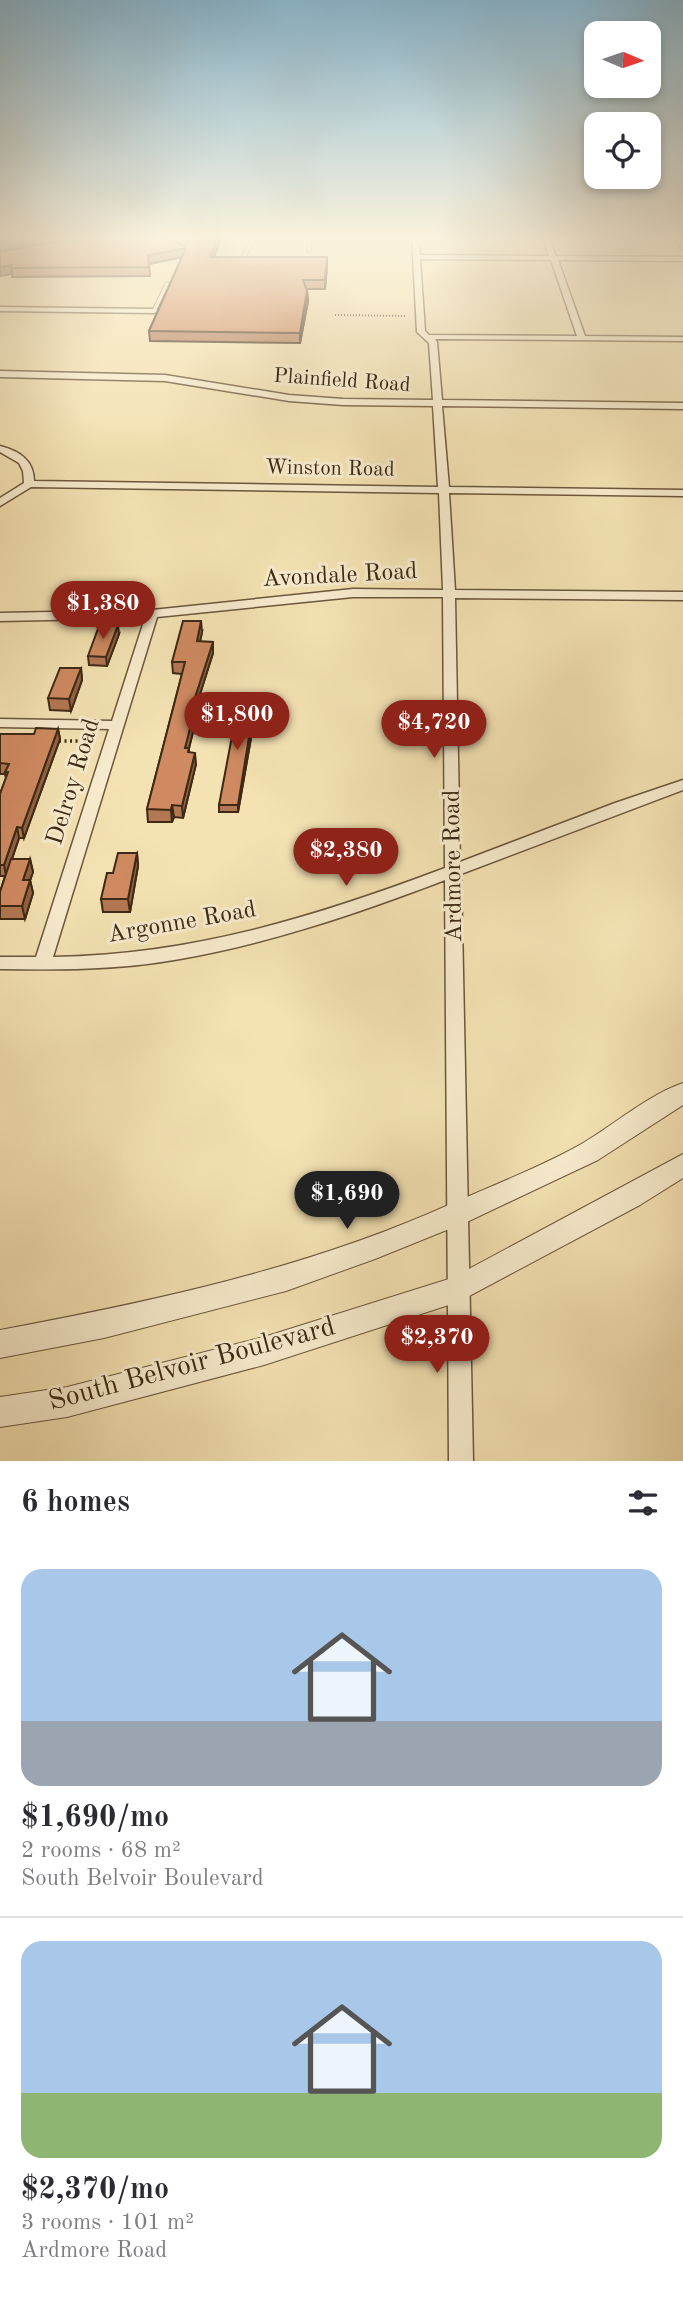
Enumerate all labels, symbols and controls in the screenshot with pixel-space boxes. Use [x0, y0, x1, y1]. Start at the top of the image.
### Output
north arrow [584, 21, 662, 98]
map controls [584, 21, 661, 189]
button: locate [584, 112, 661, 189]
street label: Plainfield Road [273, 366, 411, 396]
street label: Winston Road [265, 457, 395, 481]
street label: Avondale Road [262, 560, 418, 592]
pin: $1,380 [46, 582, 160, 641]
text: $1,380 [66, 592, 140, 615]
pin: $1,800 [180, 692, 294, 752]
pin: $4,720 [377, 700, 491, 760]
text: $1,800 [200, 703, 274, 726]
text: $4,720 [397, 711, 471, 734]
street label: Delroy Road [43, 716, 105, 848]
street label: Ardmore Road [441, 789, 467, 943]
pin: $2,380 [289, 828, 403, 888]
text: $2,380 [309, 839, 383, 862]
street label: Argonne Road [106, 898, 258, 948]
pin: $1,690 [290, 1172, 404, 1231]
text: $1,690 [310, 1182, 384, 1205]
street label: South Belvoir Boulevard [46, 1313, 338, 1417]
pin: $2,370 [380, 1316, 494, 1375]
text: $2,370 [400, 1326, 474, 1349]
icon: filters [624, 1484, 662, 1522]
text: 6 homes [21, 1488, 130, 1518]
icon: home [279, 1614, 405, 1740]
text: $1,690/mo [21, 1803, 169, 1833]
text: 2 rooms · 68 m² [21, 1839, 181, 1862]
text: South Belvoir Boulevard [21, 1867, 264, 1890]
icon: home [279, 1986, 405, 2112]
text: $2,370/mo [21, 2175, 169, 2205]
text: 3 rooms · 101 m² [21, 2211, 194, 2234]
text: Ardmore Road [21, 2239, 167, 2262]

